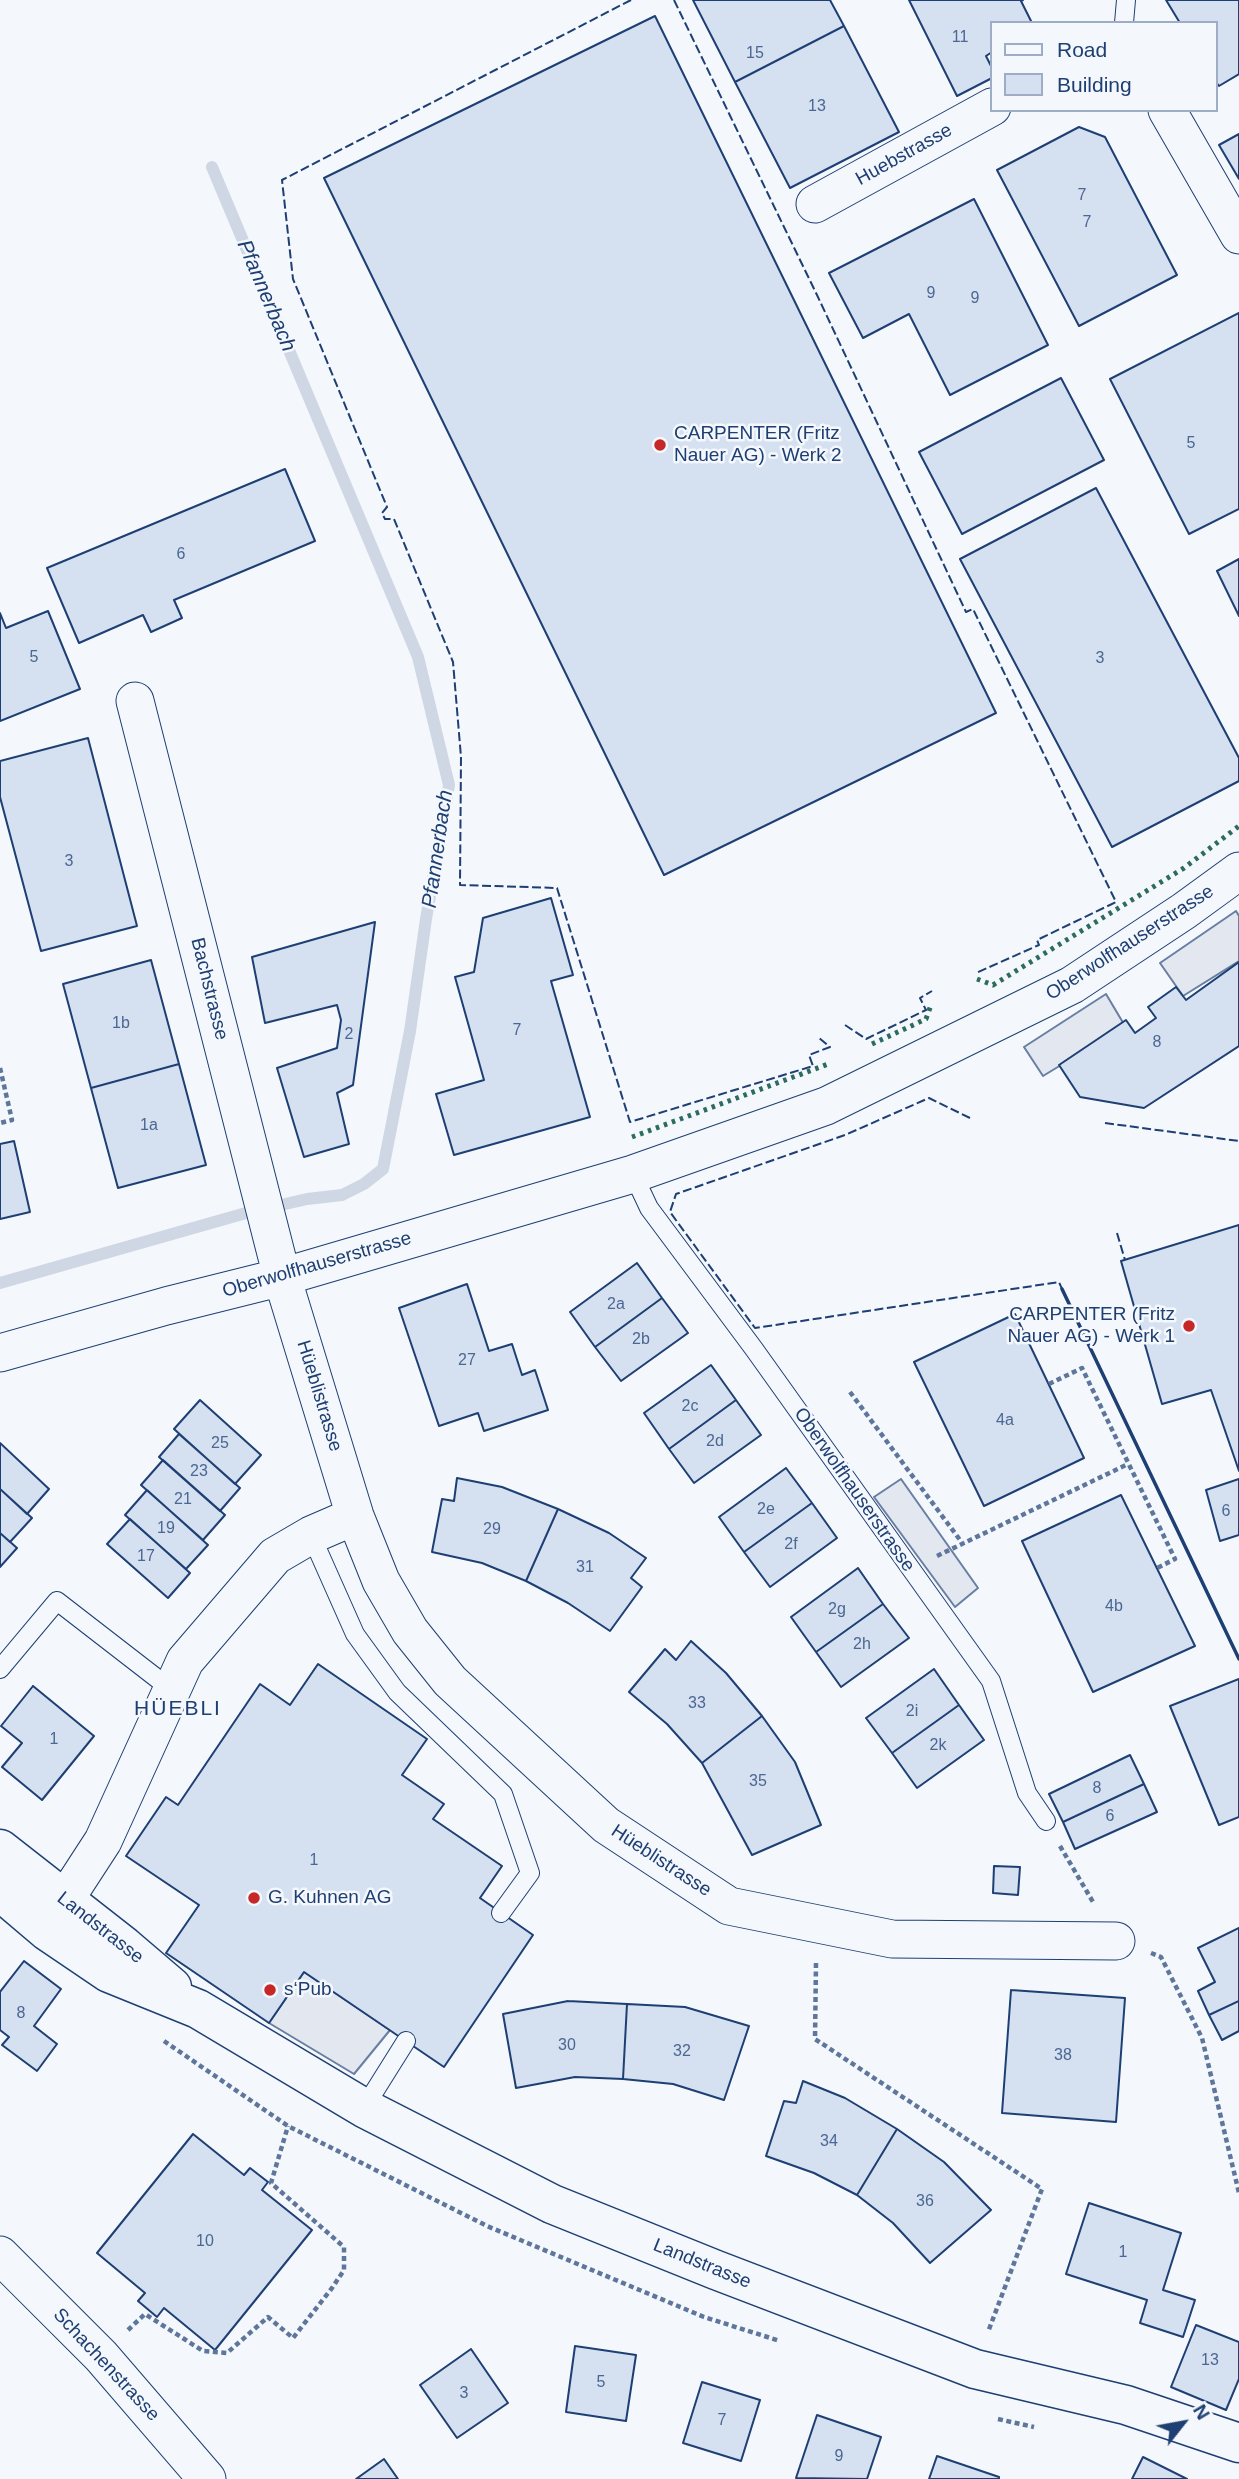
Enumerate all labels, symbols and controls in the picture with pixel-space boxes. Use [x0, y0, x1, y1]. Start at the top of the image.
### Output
legend [990, 21, 1218, 112]
house number: 11 [952, 28, 968, 48]
text: Road [1057, 38, 1107, 61]
house number: 15 [746, 44, 764, 64]
text: Building [1057, 73, 1132, 96]
house number: 13 [808, 97, 826, 117]
street label: Huebstrasse [852, 119, 956, 191]
house number: 7 [1078, 186, 1086, 206]
house number: 7 [1083, 213, 1091, 233]
water label: Pfannerbach [231, 236, 301, 356]
house number: 9 [927, 284, 935, 304]
house number: 9 [971, 289, 979, 309]
place label: CARPENTER (Fritz Nauer AG) - Werk 2 [674, 423, 842, 467]
house number: 5 [1187, 434, 1195, 454]
marker: CARPENTER (Fritz Nauer AG) - Werk 2 [652, 437, 668, 453]
house number: 6 [177, 545, 185, 565]
house number: 5 [30, 648, 38, 668]
house number: 3 [1096, 649, 1104, 669]
water label: Pfannerbach [417, 788, 459, 910]
house number: 3 [65, 852, 73, 872]
street label: Oberwolfhauserstrasse [1042, 880, 1218, 1006]
street label: Bachstrasse [185, 936, 233, 1042]
house number: 1b [112, 1014, 130, 1034]
house number: 7 [513, 1021, 521, 1041]
house number: 2 [345, 1025, 353, 1045]
house number: 8 [1153, 1033, 1161, 1053]
house number: 1a [140, 1116, 158, 1136]
street label: Oberwolfhauserstrasse [220, 1227, 414, 1303]
house number: 2a [607, 1295, 625, 1315]
place label: CARPENTER (Fritz Nauer AG) - Werk 1 [1007, 1304, 1175, 1348]
marker: CARPENTER (Fritz Nauer AG) - Werk 1 [1181, 1318, 1197, 1334]
house number: 2b [632, 1330, 650, 1350]
street label: Hüeblistrasse [291, 1338, 347, 1454]
house number: 27 [458, 1351, 476, 1371]
house number: 2c [682, 1397, 698, 1417]
street label: Oberwolfhauserstrasse [789, 1403, 919, 1577]
house number: 4a [996, 1411, 1014, 1431]
house number: 2d [706, 1432, 724, 1452]
house number: 25 [211, 1434, 229, 1454]
house number: 23 [190, 1462, 208, 1482]
house number: 21 [174, 1490, 192, 1510]
house number: 2e [757, 1500, 775, 1520]
house number: 6 [1222, 1502, 1230, 1522]
house number: 19 [157, 1519, 175, 1539]
house number: 29 [483, 1520, 501, 1540]
house number: 2f [784, 1535, 798, 1555]
house number: 17 [137, 1547, 155, 1567]
house number: 31 [576, 1558, 594, 1578]
house number: 4b [1105, 1597, 1123, 1617]
house number: 2g [828, 1600, 846, 1620]
house number: 2h [853, 1635, 871, 1655]
house number: 33 [688, 1694, 706, 1714]
district label: HÜEBLI [135, 1696, 221, 1722]
house number: 2i [906, 1702, 918, 1722]
house number: 1 [50, 1730, 58, 1750]
house number: 2k [930, 1736, 946, 1756]
house number: 35 [749, 1772, 767, 1792]
house number: 8 [1093, 1779, 1101, 1799]
house number: 6 [1106, 1807, 1114, 1827]
street label: Hüeblistrasse [607, 1820, 715, 1902]
house number: 1 [310, 1851, 318, 1871]
street label: Landstrasse [52, 1887, 148, 1969]
place label: G. Kuhnen AG [268, 1887, 392, 1909]
marker: G. Kuhnen AG [246, 1890, 262, 1906]
place label: s‘Pub [284, 1979, 332, 2001]
marker: s‘Pub [262, 1982, 278, 1998]
house number: 8 [17, 2004, 25, 2024]
house number: 30 [558, 2036, 576, 2056]
house number: 32 [673, 2042, 691, 2062]
house number: 38 [1054, 2046, 1072, 2066]
house number: 34 [820, 2132, 838, 2152]
house number: 36 [916, 2192, 934, 2212]
house number: 10 [196, 2232, 214, 2252]
street label: Landstrasse [650, 2234, 754, 2294]
house number: 1 [1119, 2243, 1127, 2263]
street label: Schachenstrasse [48, 2304, 164, 2426]
house number: 13 [1201, 2351, 1219, 2371]
house number: 5 [597, 2373, 605, 2393]
house number: 3 [460, 2384, 468, 2404]
north arrow [1148, 2388, 1218, 2458]
text: N [1189, 2401, 1214, 2423]
house number: 7 [718, 2411, 726, 2431]
house number: 9 [835, 2447, 843, 2467]

